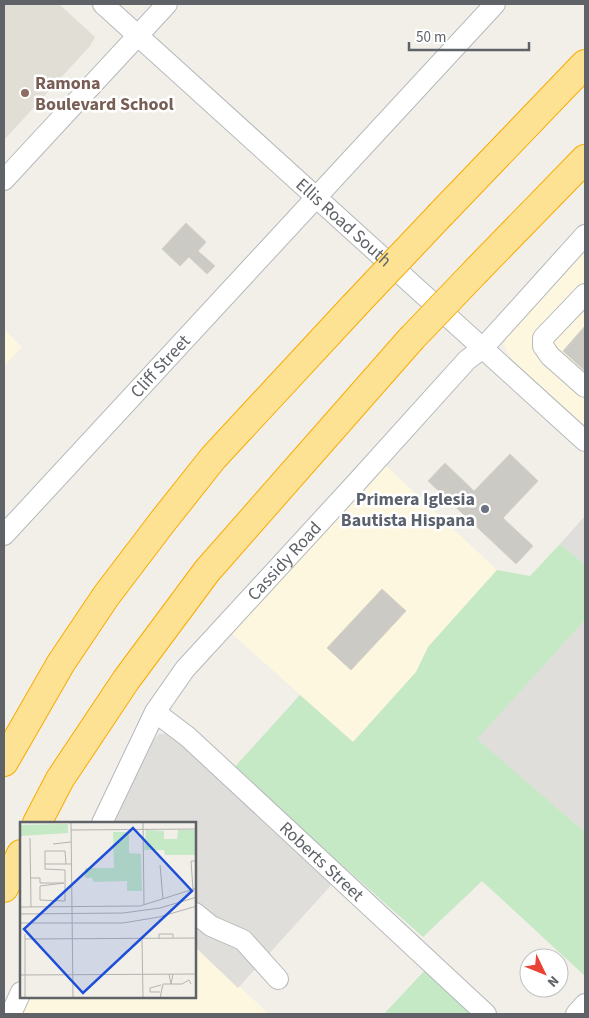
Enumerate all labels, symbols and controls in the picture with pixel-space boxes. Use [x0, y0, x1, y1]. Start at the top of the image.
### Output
scale bar [409, 20, 529, 52]
text: 50 m [416, 27, 446, 48]
place label: Ramona Boulevard School [35, 71, 174, 117]
marker: Ramona Boulevard School [19, 87, 31, 99]
street label: Ellis Road South [290, 172, 397, 272]
street label: Cliff Street [124, 329, 196, 403]
place label: Primera Iglesia Bautista Hispana [341, 487, 475, 533]
marker: Primera Iglesia Bautista Hispana [479, 503, 491, 515]
street label: Cassidy Road [241, 516, 327, 606]
street label: Roberts Street [274, 816, 370, 907]
inset map [20, 822, 196, 998]
north arrow [519, 948, 569, 998]
text: N [542, 971, 563, 991]

